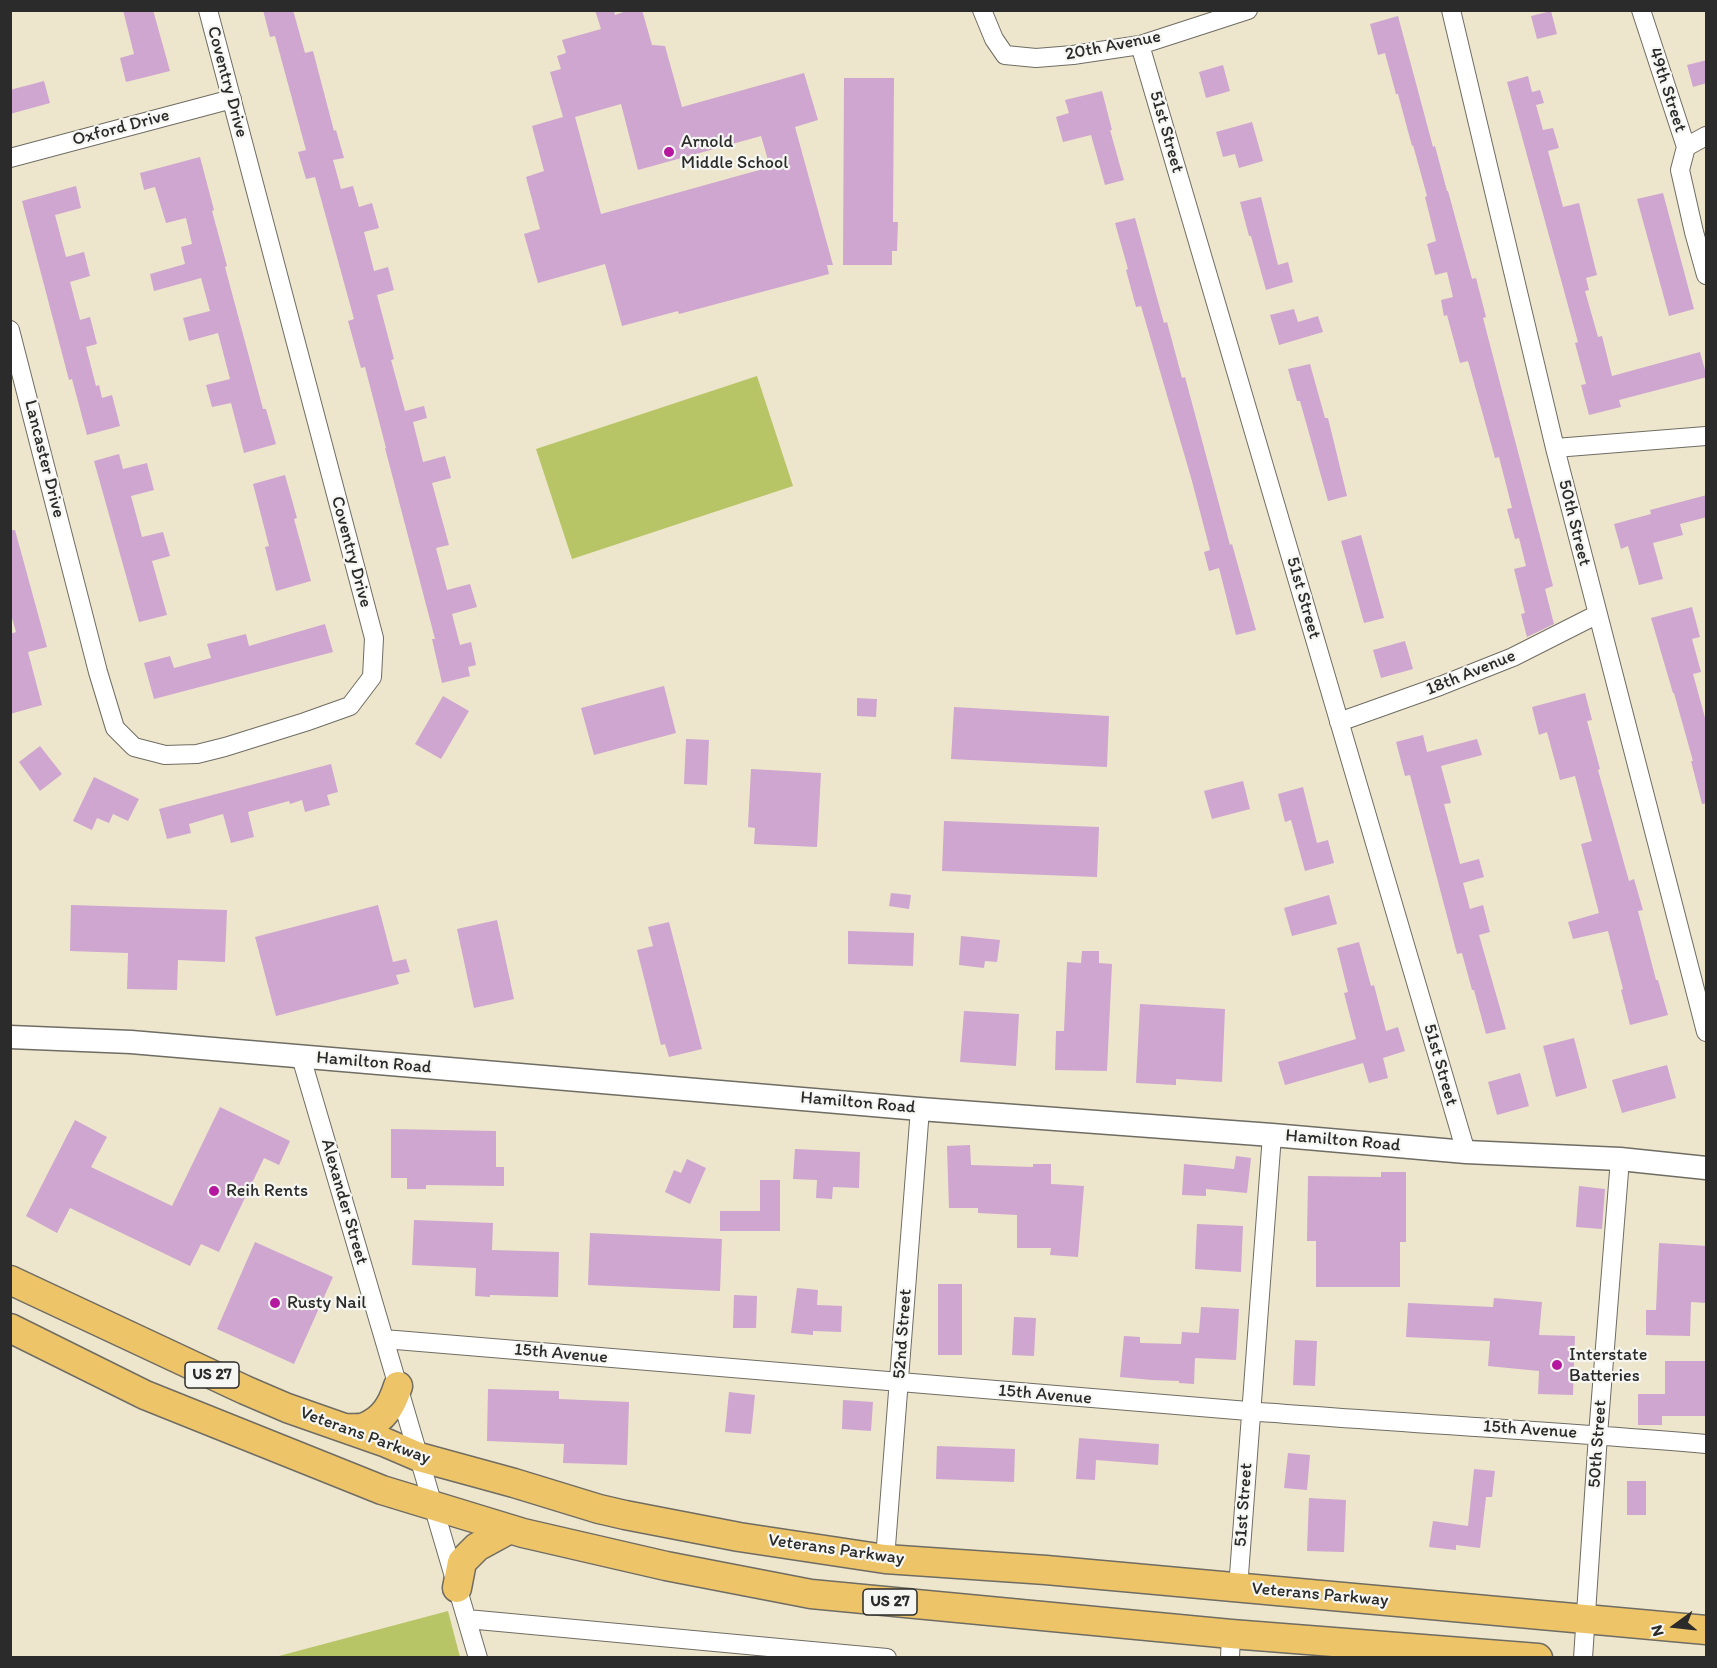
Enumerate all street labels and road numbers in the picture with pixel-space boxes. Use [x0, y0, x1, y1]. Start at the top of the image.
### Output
street label: Coventry Drive [202, 24, 252, 140]
street label: 20th Avenue [1063, 26, 1163, 66]
street label: 49th Street [1643, 45, 1691, 135]
street label: 51st Street [1144, 89, 1188, 175]
street label: Oxford Drive [70, 105, 172, 151]
street label: Lancaster Drive [19, 398, 69, 520]
street label: 50th Street [1553, 478, 1595, 568]
street label: Coventry Drive [326, 494, 376, 610]
street label: 51st Street [1281, 555, 1325, 641]
street label: 18th Avenue [1423, 645, 1519, 701]
street label: 51st Street [1418, 1022, 1462, 1108]
street label: Hamilton Road [315, 1047, 433, 1079]
street label: Hamilton Road [799, 1087, 917, 1119]
street label: Hamilton Road [1284, 1125, 1402, 1157]
street label: Alexander Street [316, 1137, 372, 1267]
street label: 52nd Street [889, 1288, 917, 1380]
street label: 15th Avenue [513, 1339, 609, 1369]
road number: US 27 [185, 1362, 239, 1388]
street label: 15th Avenue [997, 1380, 1093, 1410]
street label: 50th Street [1584, 1399, 1612, 1489]
street label: Veterans Parkway [297, 1402, 433, 1470]
street label: 15th Avenue [1482, 1416, 1578, 1444]
street label: 51st Street [1230, 1462, 1258, 1548]
street label: Veterans Parkway [767, 1530, 905, 1570]
street label: Veterans Parkway [1251, 1578, 1389, 1612]
road number: US 27 [863, 1589, 917, 1615]

